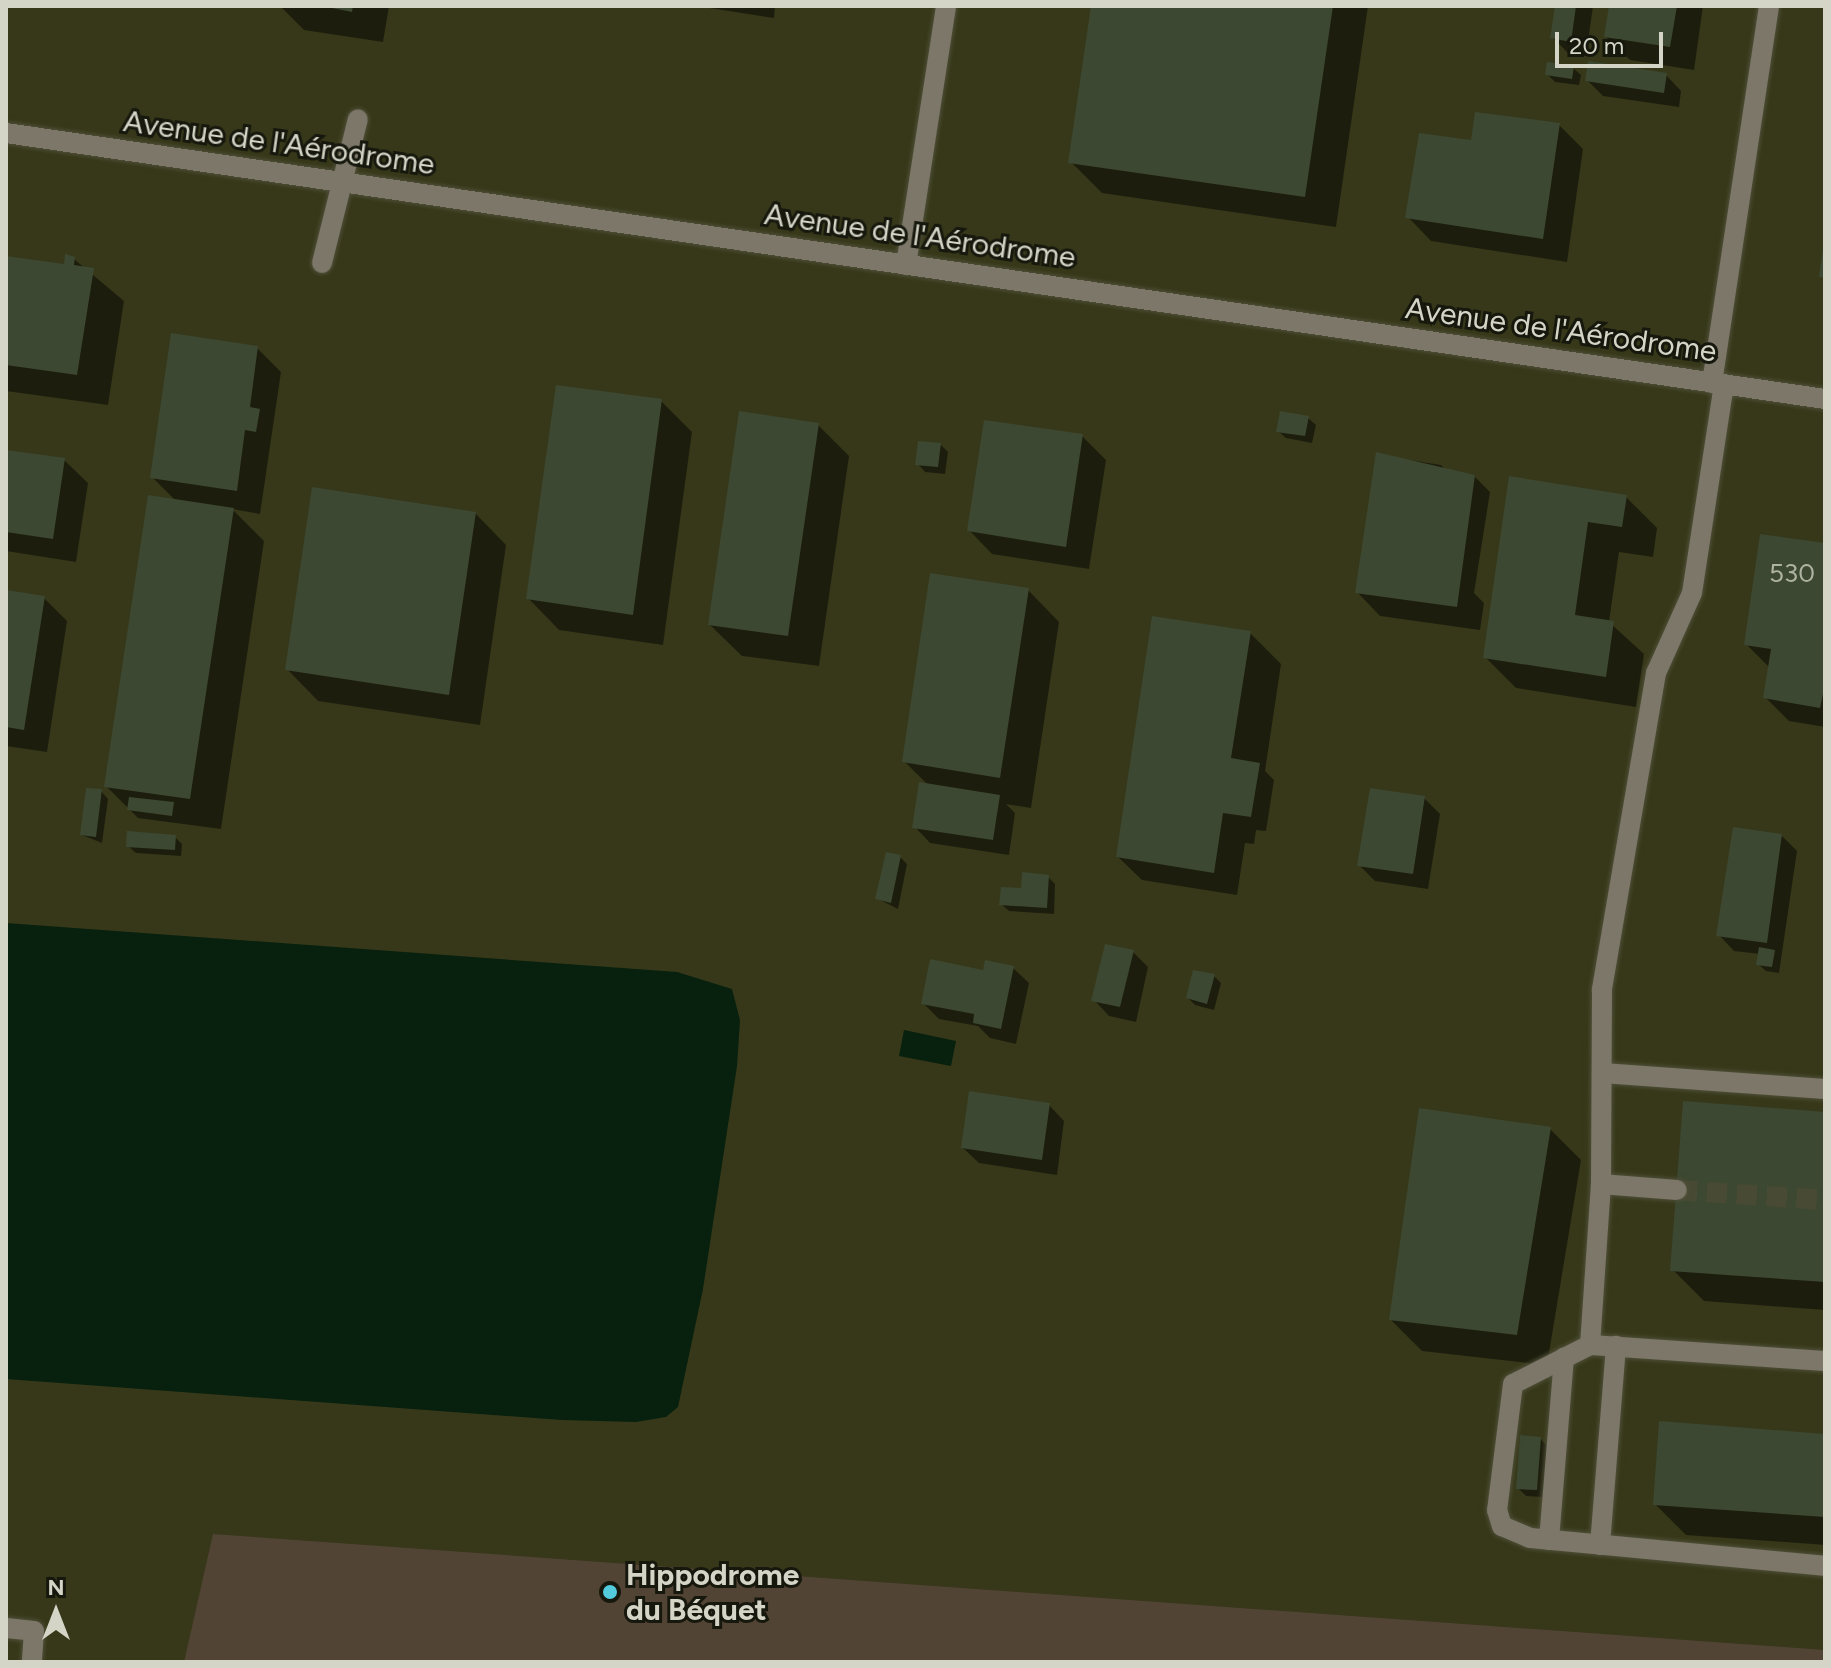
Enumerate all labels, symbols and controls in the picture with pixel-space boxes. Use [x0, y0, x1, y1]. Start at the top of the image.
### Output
scale bar [1559, 16, 1667, 66]
text: 20 m [1569, 31, 1624, 60]
street label: Avenue de l'Aérodrome [121, 103, 437, 183]
street label: Avenue de l'Aérodrome [762, 196, 1078, 276]
street label: Avenue de l'Aérodrome [1403, 290, 1719, 370]
house number: 530 [1769, 558, 1815, 590]
place label: Hippodrome du Béquet [626, 1557, 799, 1628]
north arrow [16, 1572, 96, 1652]
text: N [47, 1574, 65, 1601]
marker: Hippodrome du Béquet [601, 1583, 619, 1601]

